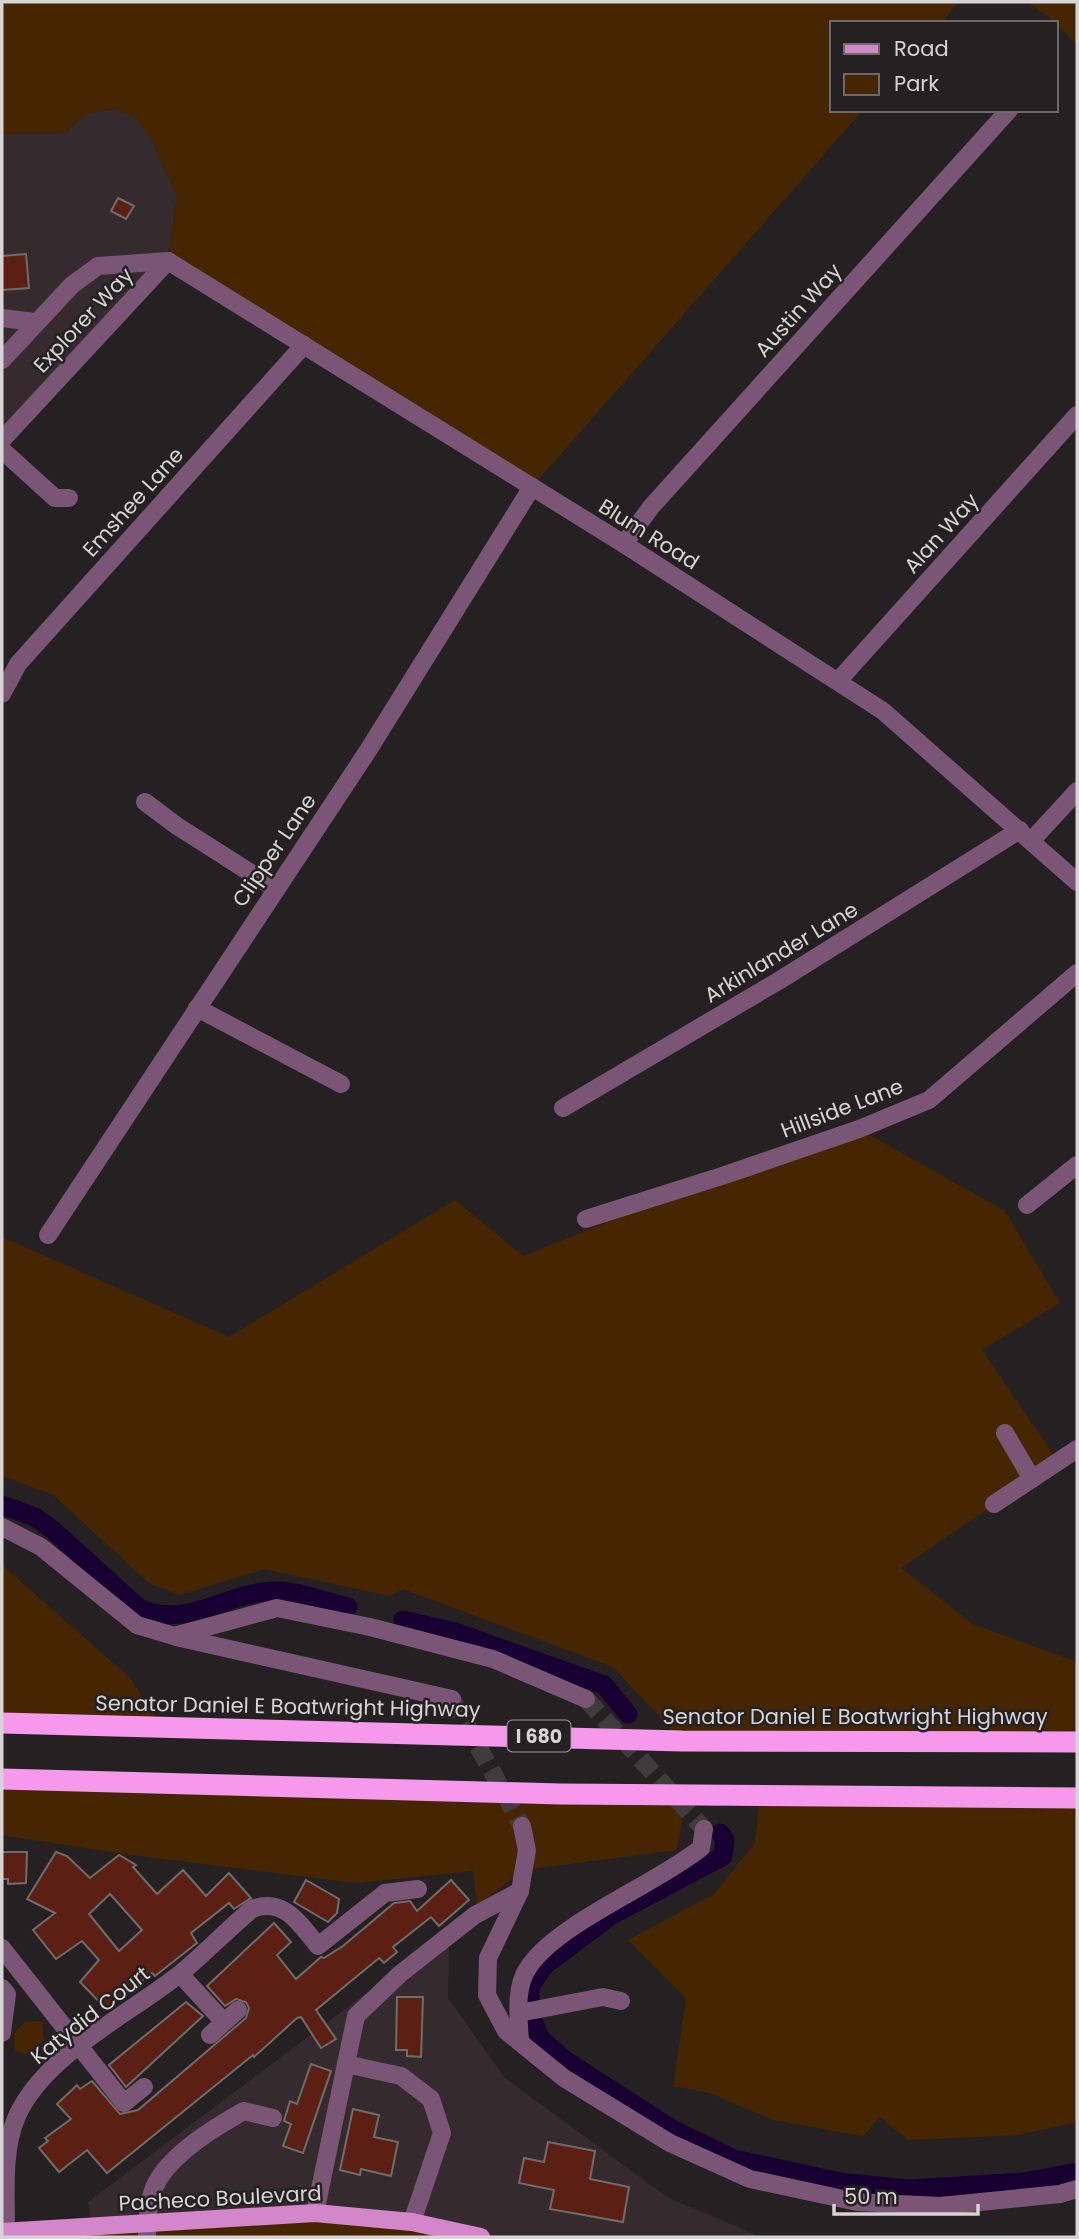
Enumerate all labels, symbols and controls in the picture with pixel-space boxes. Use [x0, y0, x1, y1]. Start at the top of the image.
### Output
legend [830, 21, 1058, 112]
text: Road [894, 34, 949, 63]
text: Park [894, 69, 939, 98]
street label: Austin Way [748, 257, 848, 363]
street label: Explorer Way [27, 261, 140, 379]
street label: Emshee Lane [76, 441, 190, 563]
street label: Alan Way [897, 486, 985, 580]
street label: Blum Road [593, 492, 705, 576]
street label: Clipper Lane [225, 788, 323, 912]
street label: Arkinlander Lane [699, 895, 863, 1009]
street label: Hillside Lane [777, 1071, 907, 1145]
street label: Senator Daniel E Boatwright Highway [95, 1688, 481, 1724]
street label: Senator Daniel E Boatwright Highway [662, 1702, 1048, 1731]
road number: I 680 [508, 1720, 570, 1752]
street label: Katydid Court [24, 1959, 156, 2071]
scale bar [834, 2172, 978, 2216]
street label: Pacheco Boulevard [118, 2178, 322, 2218]
text: 50 m [844, 2182, 898, 2211]

